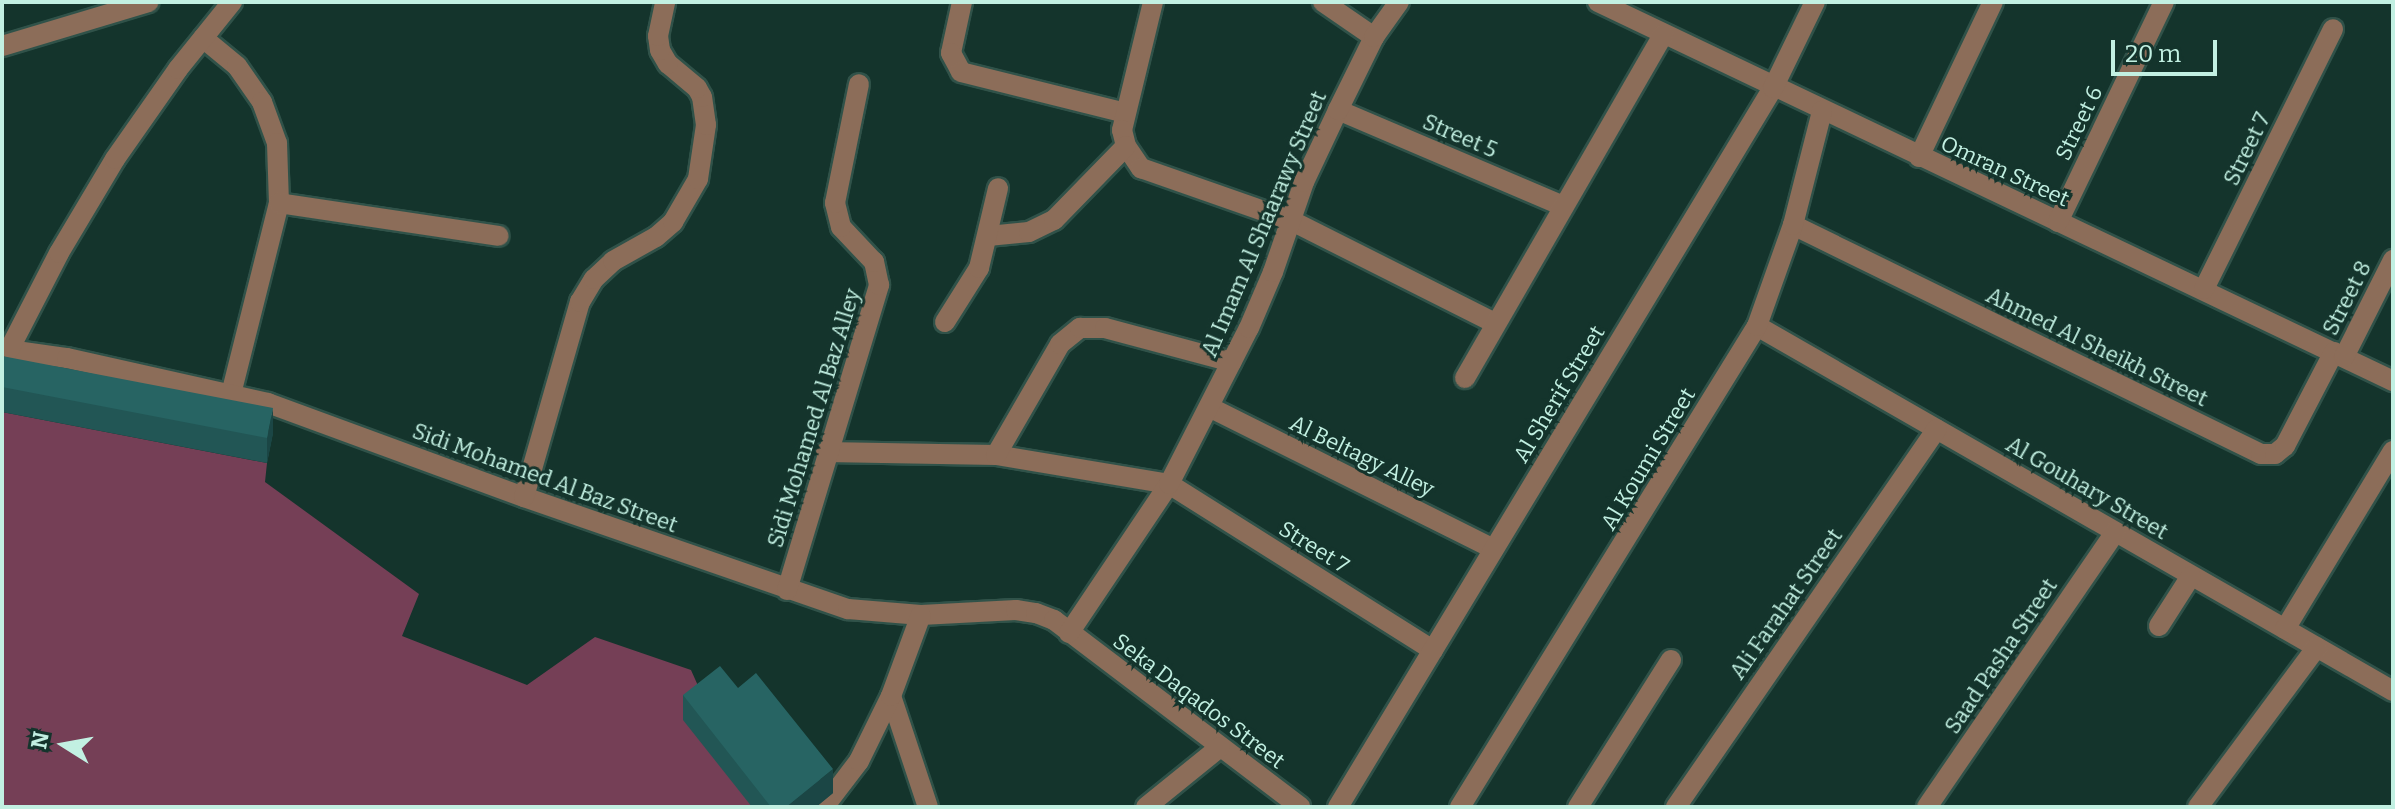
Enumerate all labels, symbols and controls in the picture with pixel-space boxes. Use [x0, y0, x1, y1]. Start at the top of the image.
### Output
scale bar [2115, 24, 2221, 74]
text: 20 m [2125, 40, 2181, 68]
street label: Street 6 [2050, 82, 2108, 164]
street label: Al Imam Al Shaarawy Street [1196, 87, 1332, 361]
street label: Street 7 [2218, 108, 2276, 190]
street label: Street 5 [1419, 109, 1501, 163]
street label: Omran Street [1937, 130, 2073, 212]
street label: Street 8 [2317, 256, 2377, 340]
street label: Ahmed Al Sheikh Street [1982, 282, 2212, 412]
street label: Sidi Mohamed Al Baz Alley [762, 285, 866, 551]
street label: Al Sherif Street [1508, 321, 1610, 467]
street label: Al Koumi Street [1595, 383, 1701, 535]
street label: Al Beltagy Alley [1285, 410, 1439, 502]
street label: Sidi Mohamed Al Baz Street [409, 418, 681, 538]
street label: Al Gouhary Street [2001, 431, 2173, 545]
street label: Street 7 [1274, 515, 1354, 579]
street label: Ali Farahat Street [1724, 524, 1848, 684]
street label: Saad Pasha Street [1939, 573, 2063, 739]
street label: Seka Daqados Street [1108, 628, 1290, 774]
north arrow [24, 705, 104, 785]
text: N [25, 729, 55, 751]

